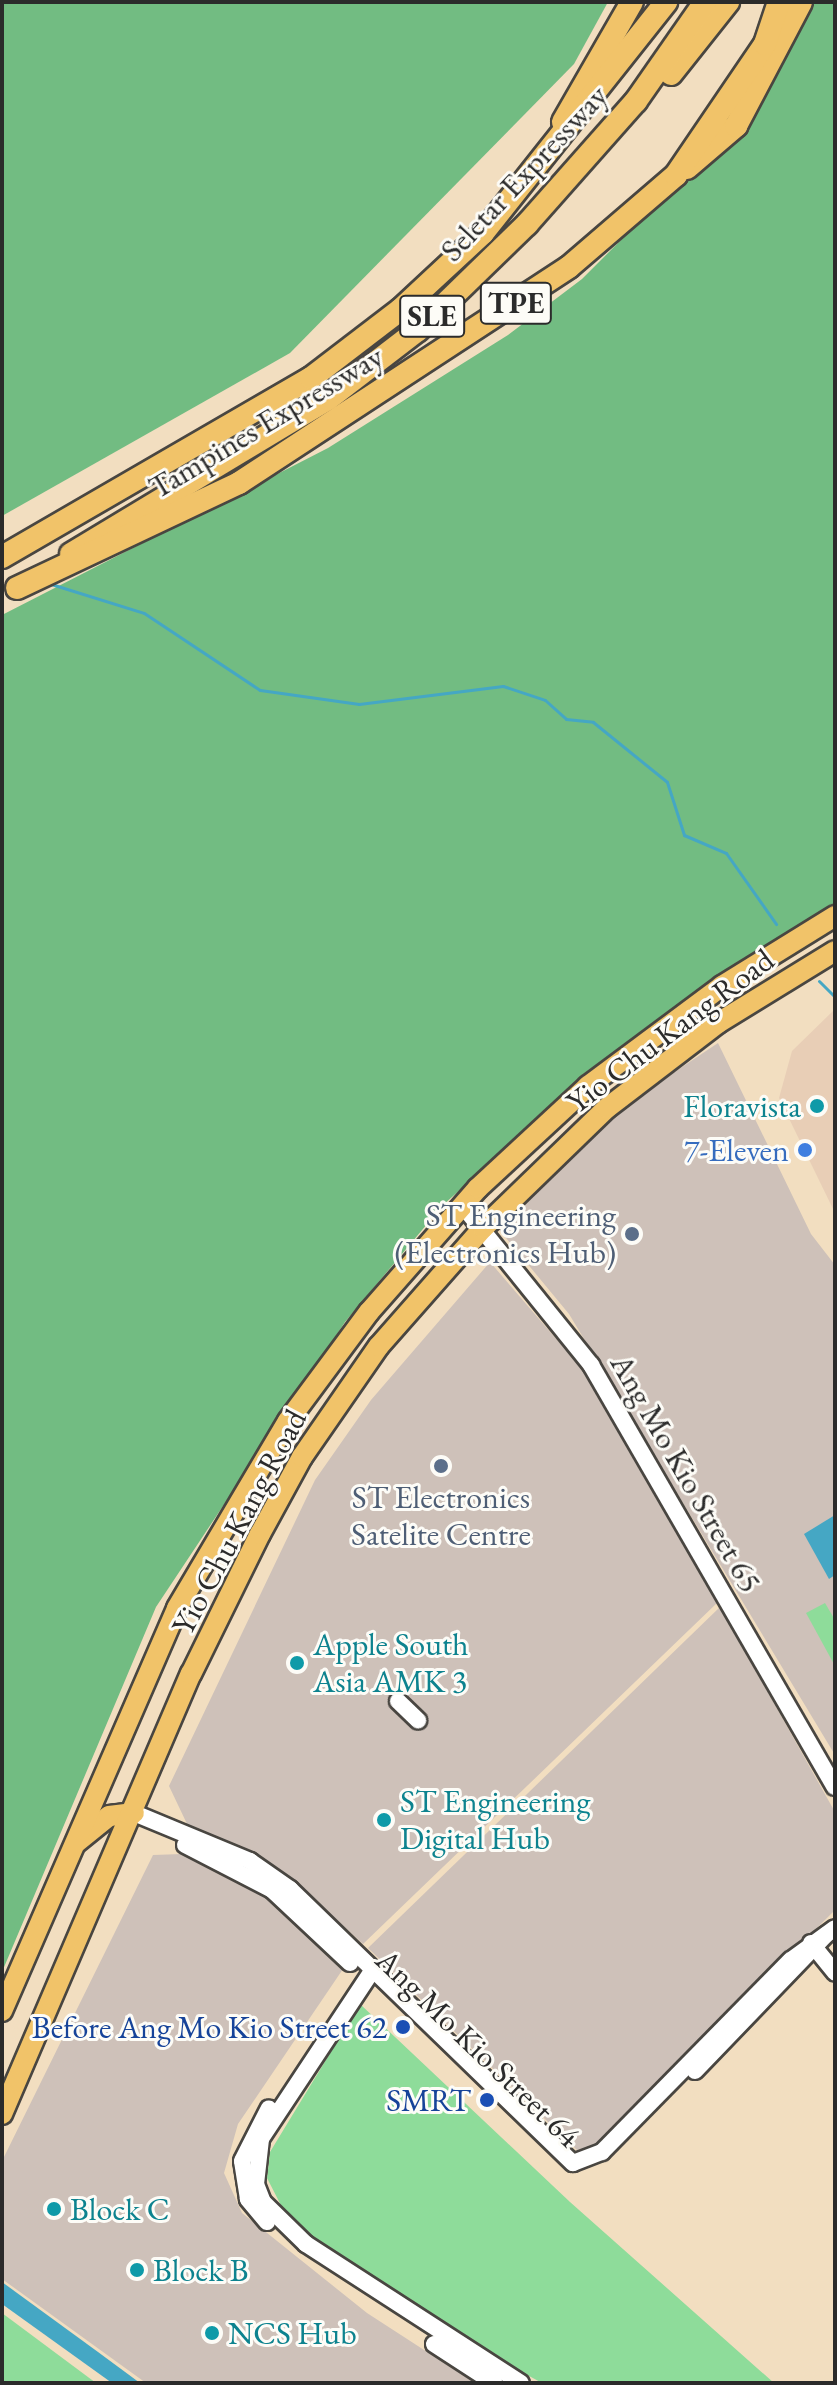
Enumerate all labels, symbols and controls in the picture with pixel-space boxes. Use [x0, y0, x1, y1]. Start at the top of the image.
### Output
street label: Seletar Expressway [432, 77, 616, 269]
road number: TPE [478, 277, 554, 329]
road number: SLE [398, 290, 466, 342]
street label: Tampines Expressway [142, 337, 390, 507]
street label: Yio Chu Kang Road [559, 941, 781, 1121]
place label: Floravista [683, 1087, 801, 1125]
marker: Floravista [808, 1097, 826, 1115]
place label: 7-Eleven [684, 1131, 789, 1169]
marker: 7-Eleven [796, 1141, 814, 1159]
place label: ST Engineering (Electronics Hub) [395, 1197, 616, 1272]
marker: ST Engineering (Electronics Hub) [623, 1225, 641, 1243]
street label: Ang Mo Kio Street 65 [602, 1347, 770, 1599]
street label: Yio Chu Kang Road [163, 1403, 315, 1641]
marker: ST Electronics Satelite Centre [432, 1457, 450, 1475]
place label: ST Electronics Satelite Centre [351, 1479, 531, 1554]
place label: Apple South Asia AMK 3 [313, 1626, 469, 1701]
marker: Apple South Asia AMK 3 [288, 1654, 306, 1672]
place label: ST Engineering Digital Hub [400, 1783, 590, 1858]
marker: ST Engineering Digital Hub [375, 1811, 393, 1829]
street label: Ang Mo Kio Street 64 [368, 1941, 588, 2155]
place label: Before Ang Mo Kio Street 62 [32, 2008, 387, 2046]
marker: Before Ang Mo Kio Street 62 [394, 2018, 412, 2036]
place label: SMRT [386, 2081, 471, 2119]
marker: SMRT [478, 2091, 496, 2109]
place label: Block C [70, 2190, 169, 2228]
marker: Block C [45, 2200, 63, 2218]
place label: Block B [153, 2251, 249, 2289]
marker: Block B [128, 2261, 146, 2279]
place label: NCS Hub [228, 2314, 357, 2352]
marker: NCS Hub [203, 2324, 221, 2342]

